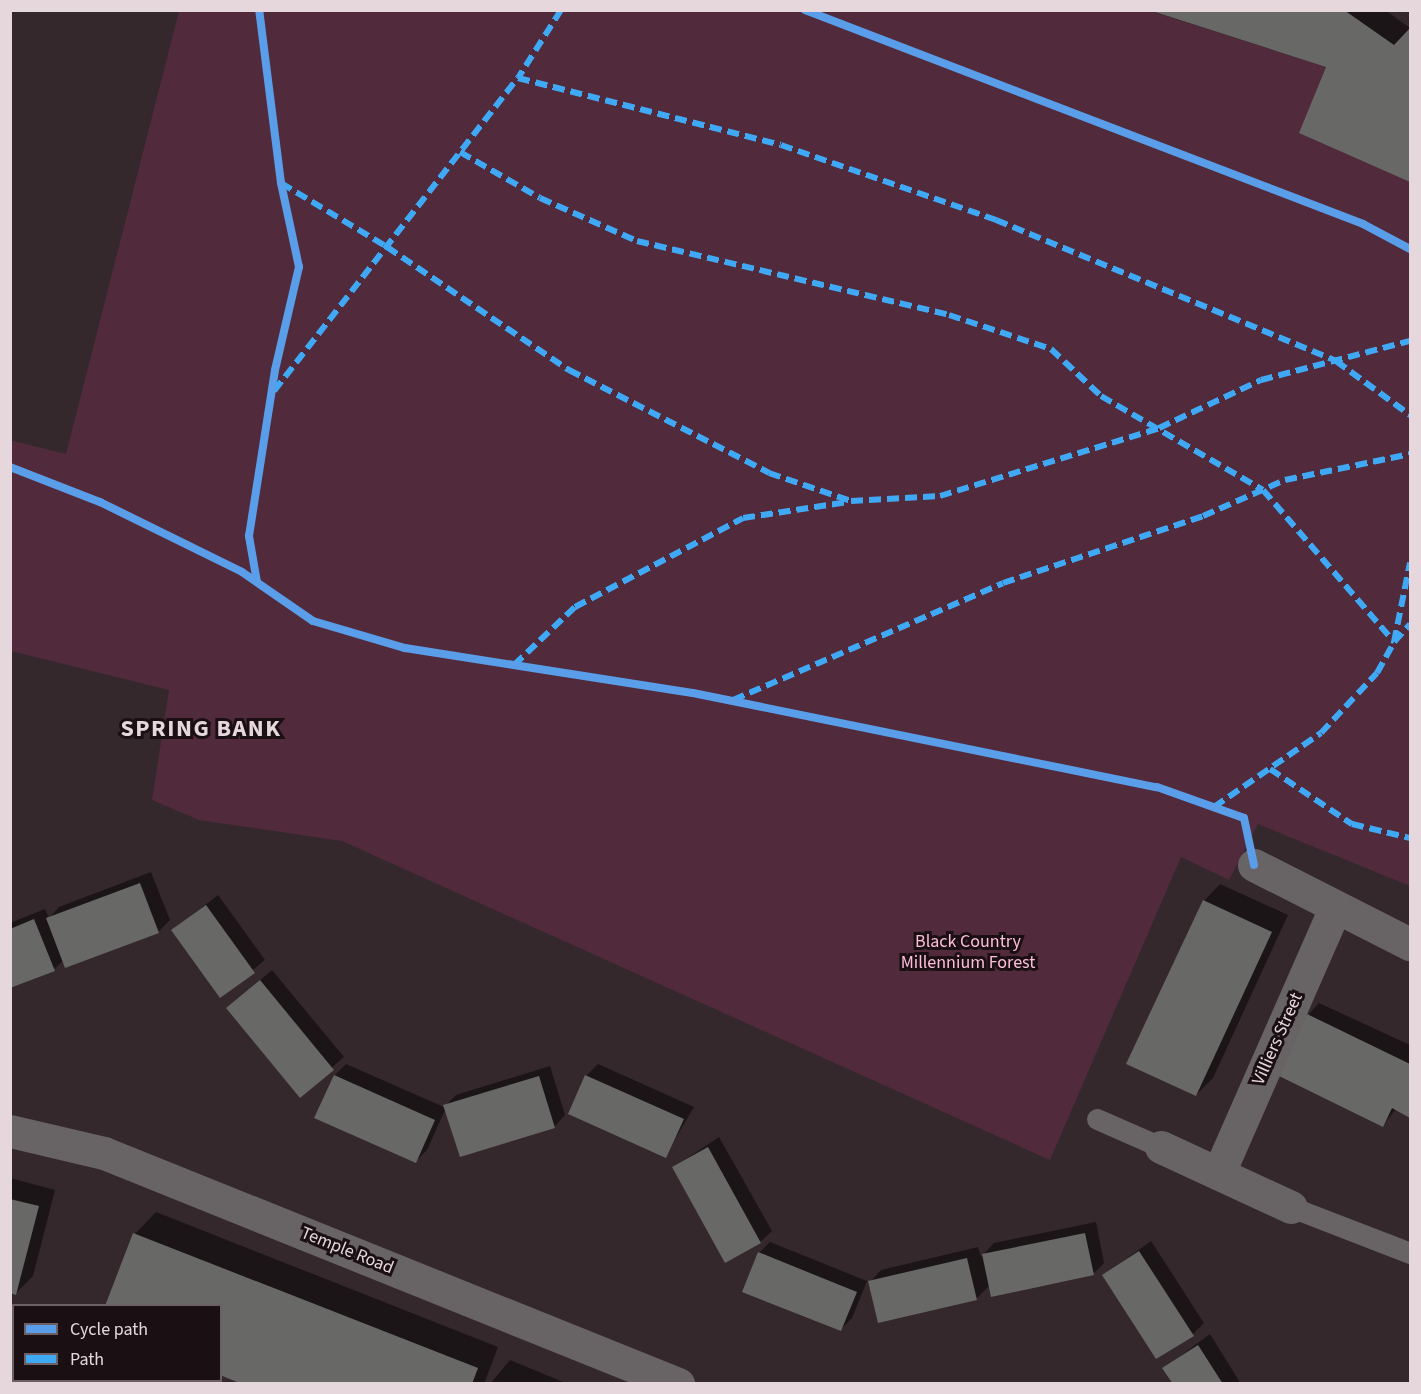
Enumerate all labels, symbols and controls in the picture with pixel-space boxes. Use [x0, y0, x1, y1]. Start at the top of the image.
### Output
district label: SPRING BANK [120, 715, 282, 743]
park label: Black Country Millennium Forest [901, 932, 1035, 974]
street label: Villiers Street [1248, 990, 1308, 1088]
street label: Temple Road [298, 1223, 396, 1279]
legend [12, 1304, 222, 1382]
text: Cycle path [70, 1317, 148, 1342]
text: Path [70, 1347, 104, 1372]

